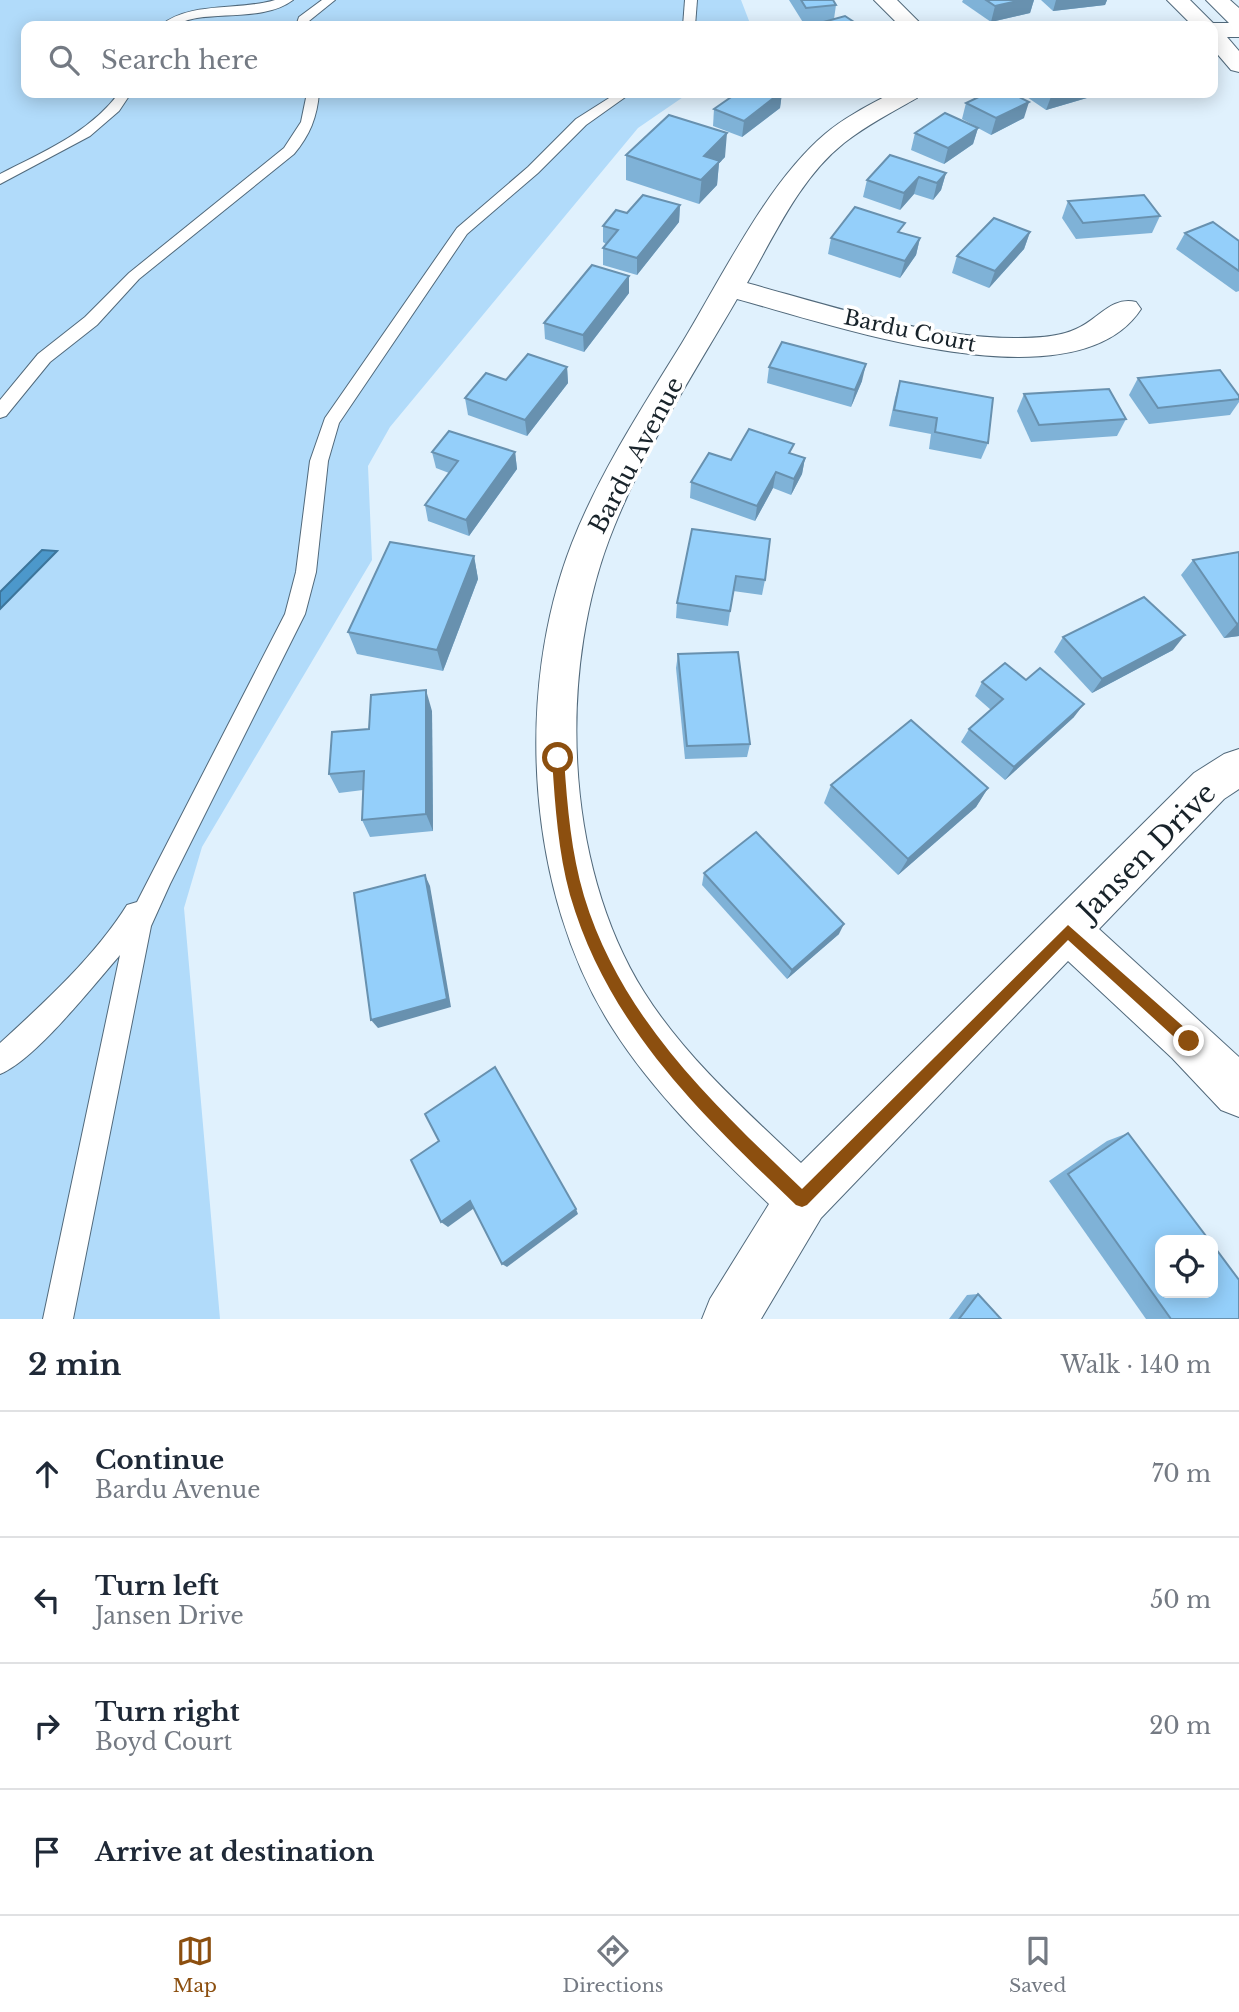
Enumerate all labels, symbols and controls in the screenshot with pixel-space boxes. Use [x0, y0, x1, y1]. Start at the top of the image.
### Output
search box [21, 21, 1218, 98]
icon: search [45, 41, 83, 79]
text: Search here [101, 44, 258, 76]
street label: Bardu Court [842, 304, 979, 358]
street label: Bardu Avenue [583, 372, 689, 538]
route start [542, 742, 573, 773]
street label: Jansen Drive [1068, 776, 1223, 931]
route end [1173, 1025, 1204, 1056]
map controls [1155, 1235, 1218, 1298]
button: locate [1155, 1235, 1218, 1298]
text: 2 min [28, 1346, 121, 1383]
text: Walk · 140 m [1061, 1351, 1211, 1379]
text: Continue [95, 1444, 224, 1476]
icon: ahead [28, 1455, 66, 1493]
text: 70 m [1152, 1460, 1211, 1488]
text: Bardu Avenue [95, 1476, 260, 1504]
text: Turn left [95, 1570, 219, 1602]
icon: left [28, 1581, 66, 1619]
text: 50 m [1150, 1586, 1211, 1614]
text: Jansen Drive [95, 1602, 244, 1630]
text: Turn right [95, 1696, 240, 1728]
icon: right [28, 1707, 66, 1745]
text: 20 m [1149, 1712, 1211, 1740]
text: Boyd Court [95, 1728, 232, 1756]
icon: arrive [28, 1833, 66, 1871]
text: Arrive at destination [95, 1836, 375, 1868]
tab: Map [173, 1932, 217, 1997]
tab: Directions [562, 1932, 663, 1997]
tab: Saved [1009, 1932, 1066, 1997]

